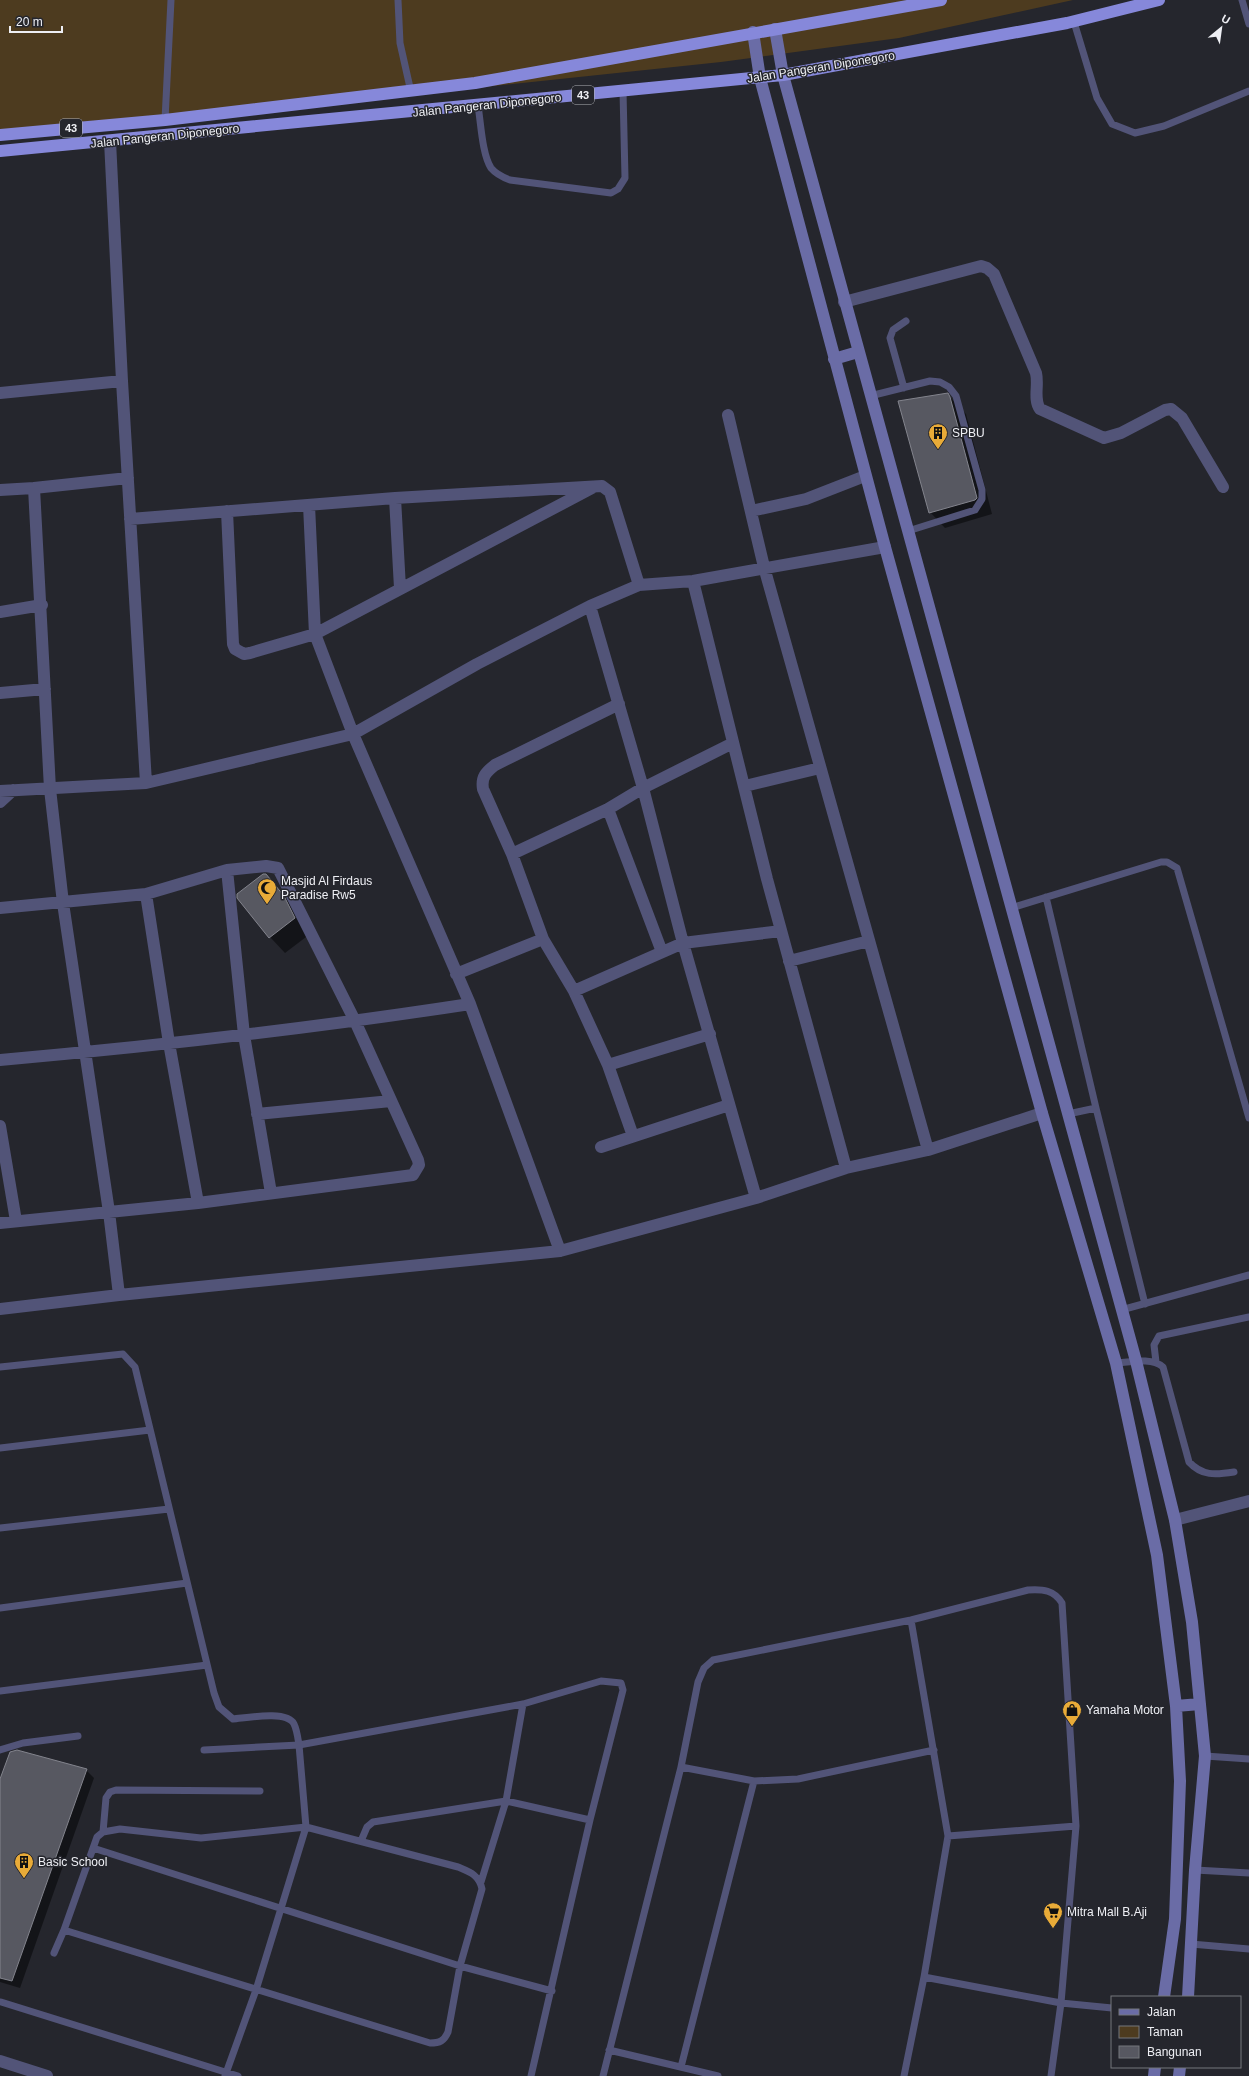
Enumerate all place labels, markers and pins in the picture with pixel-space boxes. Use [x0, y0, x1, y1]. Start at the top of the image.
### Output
building icon: SPBU [927, 422, 949, 450]
place label: SPBU [952, 426, 985, 440]
place label: Masjid Al Firdaus Paradise Rw5 [281, 874, 372, 902]
mosque icon: Masjid Al Firdaus Paradise Rw5 [256, 877, 278, 905]
shop icon: Yamaha Motor [1061, 1699, 1083, 1727]
place label: Yamaha Motor [1086, 1703, 1164, 1717]
building icon: Basic School [13, 1851, 35, 1879]
place label: Basic School [38, 1855, 107, 1869]
supermarket icon: Mitra Mall B.Aji [1042, 1901, 1064, 1929]
place label: Mitra Mall B.Aji [1067, 1905, 1147, 1919]

